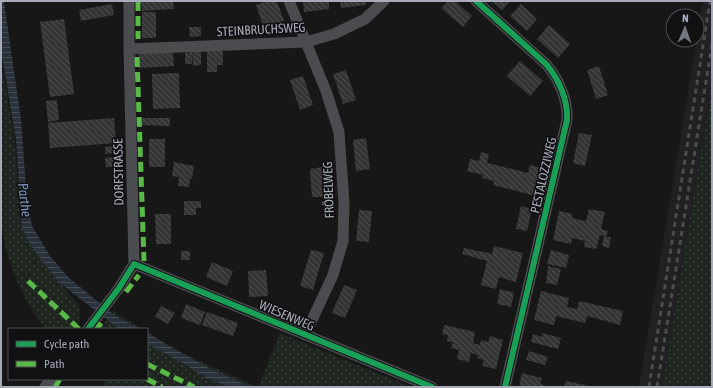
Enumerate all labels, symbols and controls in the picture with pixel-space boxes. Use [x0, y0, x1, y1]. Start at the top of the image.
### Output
north arrow [665, 8, 705, 48]
text: N [682, 12, 689, 24]
street label: STEINBRUCHSWEG [216, 20, 306, 39]
street label: PESTALOZZIWEG [527, 135, 560, 215]
street label: DORFSTRASSE [110, 138, 127, 206]
street label: FRÖBELWEG [320, 161, 337, 219]
water label: Parthe [15, 182, 35, 218]
street label: WIESENWEG [257, 297, 317, 334]
legend [8, 328, 148, 380]
text: Cycle path [44, 337, 89, 351]
text: Path [44, 357, 65, 371]

